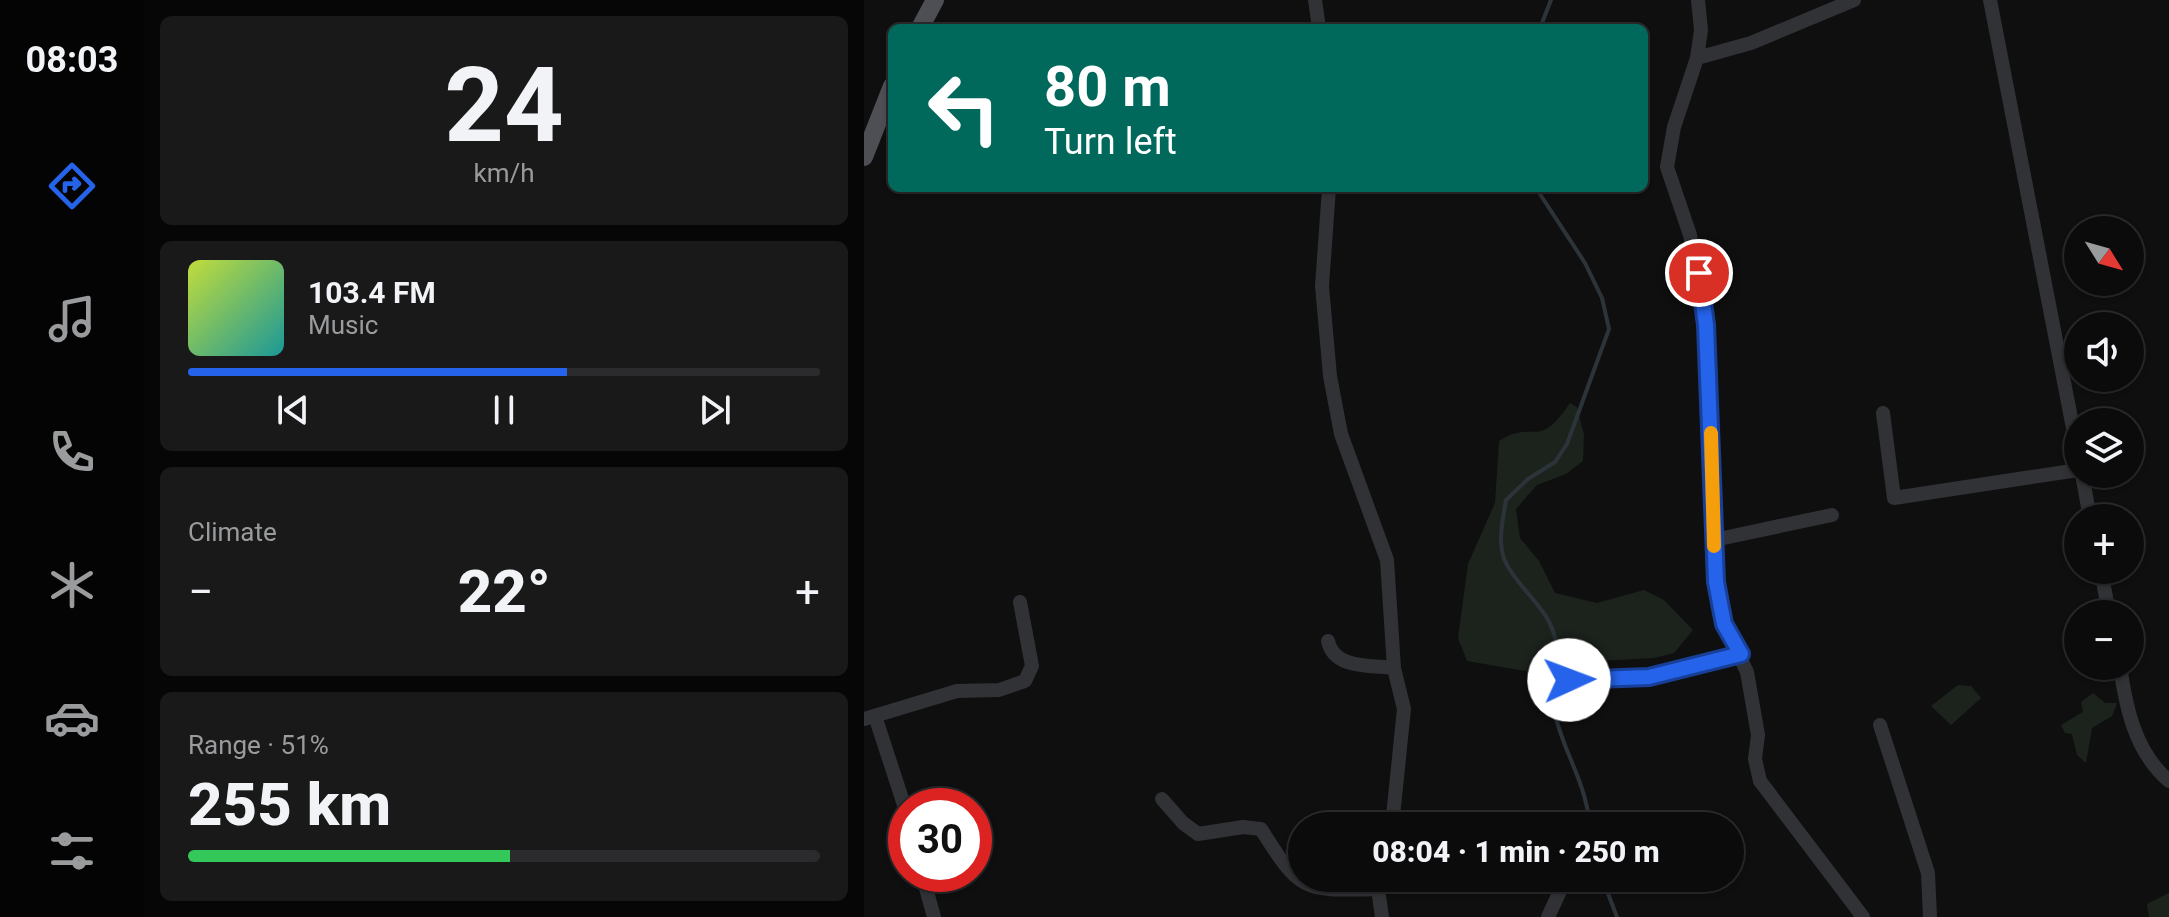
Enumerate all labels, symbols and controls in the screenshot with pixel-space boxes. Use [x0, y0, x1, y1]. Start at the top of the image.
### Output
text: 08:03 [26, 39, 118, 81]
text: 24 [444, 45, 564, 166]
text: 80 m [1044, 54, 1171, 120]
icon: left [912, 56, 1016, 160]
text: Turn left [1044, 121, 1177, 163]
icon: directions [44, 158, 100, 214]
text: km/h [473, 158, 535, 188]
north arrow [2064, 216, 2144, 296]
map controls [2064, 216, 2144, 680]
pin [1665, 239, 1733, 307]
icon: arrive [1677, 251, 1721, 295]
text: 103.4 FM [308, 275, 436, 310]
icon: music [44, 291, 100, 347]
text: Music [308, 310, 378, 340]
button: sound [2064, 312, 2144, 392]
icon: previous [271, 388, 315, 432]
icon: pause [482, 388, 526, 432]
icon: next [693, 388, 737, 432]
button: layers [2064, 408, 2144, 488]
icon: phone [44, 424, 100, 480]
button: + [2064, 504, 2144, 584]
text: Climate [188, 517, 277, 547]
text: 22° [458, 556, 551, 627]
icon: climate [44, 557, 100, 613]
text: − [188, 566, 213, 618]
text: + [795, 566, 820, 618]
button: − [2064, 600, 2144, 680]
position arrow [1527, 638, 1611, 722]
icon: car [44, 690, 100, 746]
text: Range · 51% [188, 730, 329, 760]
text: 255 km [188, 769, 391, 840]
speed limit sign: 30 [888, 788, 992, 892]
icon: filters [44, 823, 100, 879]
text: 08:04 · 1 min · 250 m [1372, 834, 1660, 869]

